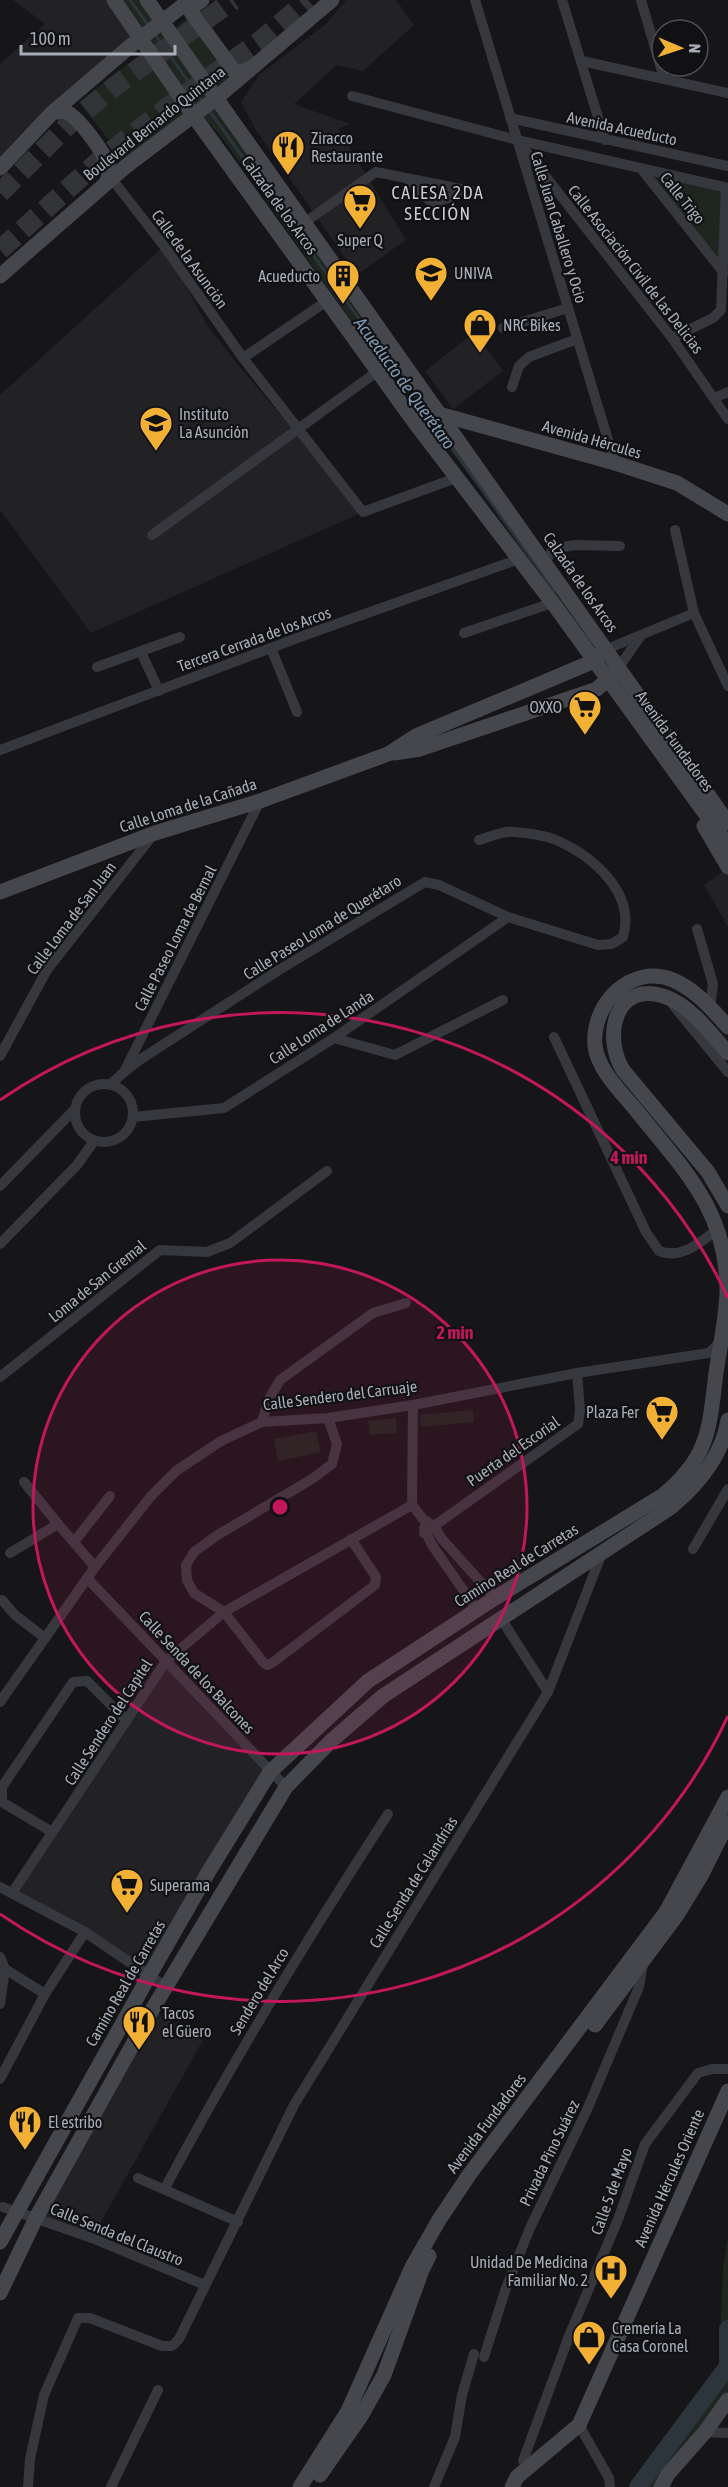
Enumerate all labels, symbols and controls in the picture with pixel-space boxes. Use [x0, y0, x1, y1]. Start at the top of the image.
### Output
scale bar [21, 18, 176, 56]
north arrow [650, 18, 710, 78]
text: 100 m [30, 28, 71, 49]
text: N [686, 43, 704, 54]
street label: Boulevard Bernardo Quintana [80, 62, 228, 184]
street label: Avenida Acueducto [565, 108, 679, 148]
restaurant icon: Ziracco Restaurante [270, 129, 306, 176]
place label: Ziracco Restaurante [311, 129, 383, 165]
street label: Calle Juan Caballero y Ocio [526, 149, 591, 305]
street label: Calzada de los Arcos [238, 152, 322, 258]
street label: Calle Trigo [656, 169, 709, 228]
street label: Calle Asociación Civil de las Delicias [565, 181, 707, 357]
district label: CALESA 2DA SECCIÓN [392, 182, 484, 224]
supermarket icon: Super Q [342, 183, 378, 230]
street label: Calle de la Asunción [148, 206, 232, 312]
place label: Super Q [337, 231, 383, 250]
school or university icon: UNIVA [413, 255, 449, 302]
building icon: Acueducto [325, 258, 361, 305]
place label: UNIVA [454, 264, 492, 282]
place label: Acueducto [258, 267, 320, 285]
shop icon: NRC Bikes [462, 307, 498, 354]
water label: Acueducto de Querétaro [350, 312, 460, 453]
place label: NRC Bikes [503, 316, 561, 334]
school or university icon: Instituto La Asunción [138, 405, 174, 452]
place label: Instituto La Asunción [179, 405, 249, 441]
street label: Avenida Hércules [540, 416, 644, 462]
street label: Calzada de los Arcos [540, 529, 622, 636]
street label: Tercera Cerrada de los Arcos [175, 603, 333, 675]
street label: Avenida Fundadores [633, 687, 718, 795]
supermarket icon: OXXO [567, 689, 603, 736]
place label: OXXO [529, 698, 562, 716]
street label: Calle Loma de la Cañada [117, 774, 259, 836]
street label: Calle Loma de San Juan [23, 858, 119, 978]
street label: Calle Paseo Loma de Bernal [130, 862, 220, 1014]
street label: Calle Paseo Loma de Querétaro [240, 871, 404, 983]
street label: Calle Loma de Landa [265, 987, 377, 1067]
text: 4 min [610, 1147, 648, 1168]
street label: Loma de San Gremal [45, 1236, 150, 1326]
text: 2 min [437, 1322, 474, 1343]
street label: Calle Sendero del Carruaje [262, 1377, 418, 1414]
supermarket icon: Plaza Fer [644, 1394, 680, 1441]
place label: Plaza Fer [586, 1403, 639, 1421]
street label: Puerta del Escorial [463, 1412, 563, 1490]
centre of rings [270, 1497, 290, 1517]
street label: Camino Real de Carretas [451, 1519, 582, 1610]
street label: Calle Senda de los Balcones [135, 1607, 259, 1737]
street label: Calle Sendero del Capitel [61, 1655, 157, 1789]
street label: Calle Senda de Calandrias [365, 1813, 461, 1951]
supermarket icon: Superama [109, 1867, 145, 1914]
place label: Superama [150, 1876, 210, 1895]
street label: Camino Real de Carretas [82, 1916, 169, 2049]
street label: Sendero del Arco [226, 1944, 292, 2038]
restaurant icon: Tacos el Güero [121, 2004, 157, 2051]
place label: Tacos el Güero [162, 2004, 211, 2040]
street label: Avenida Fundadores [443, 2069, 529, 2176]
street label: Privada Pino Suárez [516, 2097, 583, 2209]
restaurant icon: El estribo [7, 2104, 43, 2151]
street label: Avenida Hércules Oriente [631, 2106, 707, 2250]
place label: El estribo [48, 2113, 102, 2131]
street label: Calle 5 de Mayo [587, 2145, 636, 2237]
street label: Calle Senda del Claustro [48, 2199, 186, 2269]
place label: Unidad De Medicina Familiar No. 2 [470, 2253, 588, 2289]
hospital icon: Unidad De Medicina Familiar No. 2 [593, 2253, 629, 2300]
shop icon: Cremería La Casa Coronel [571, 2319, 607, 2366]
place label: Cremería La Casa Coronel [612, 2319, 689, 2355]

